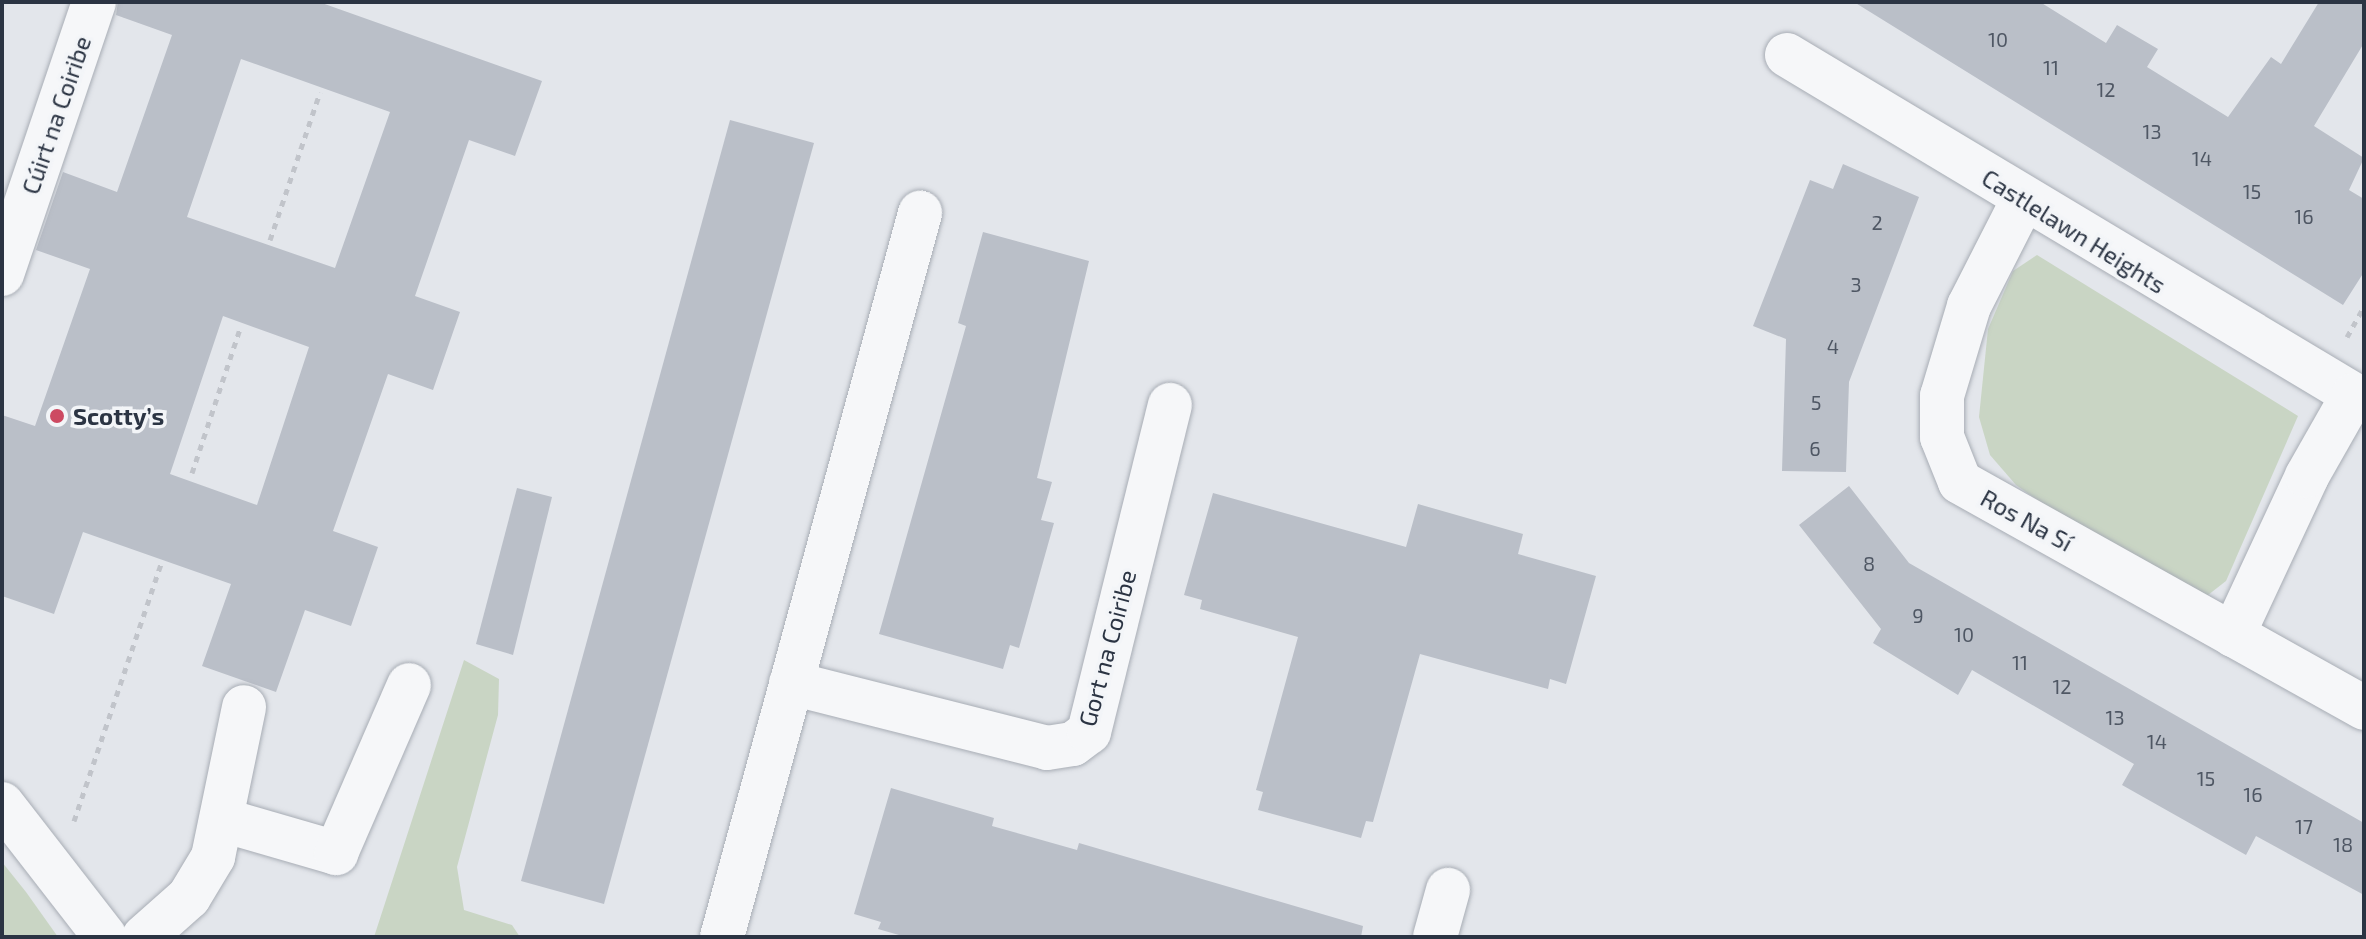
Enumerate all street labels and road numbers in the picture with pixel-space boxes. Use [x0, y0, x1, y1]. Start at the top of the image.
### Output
street label: Cúirt na Coiribe [15, 32, 97, 198]
street label: Castlelawn Heights [1977, 163, 2171, 299]
street label: Ros Na Sí [1976, 483, 2078, 557]
street label: Gort na Coiribe [1072, 567, 1142, 729]

